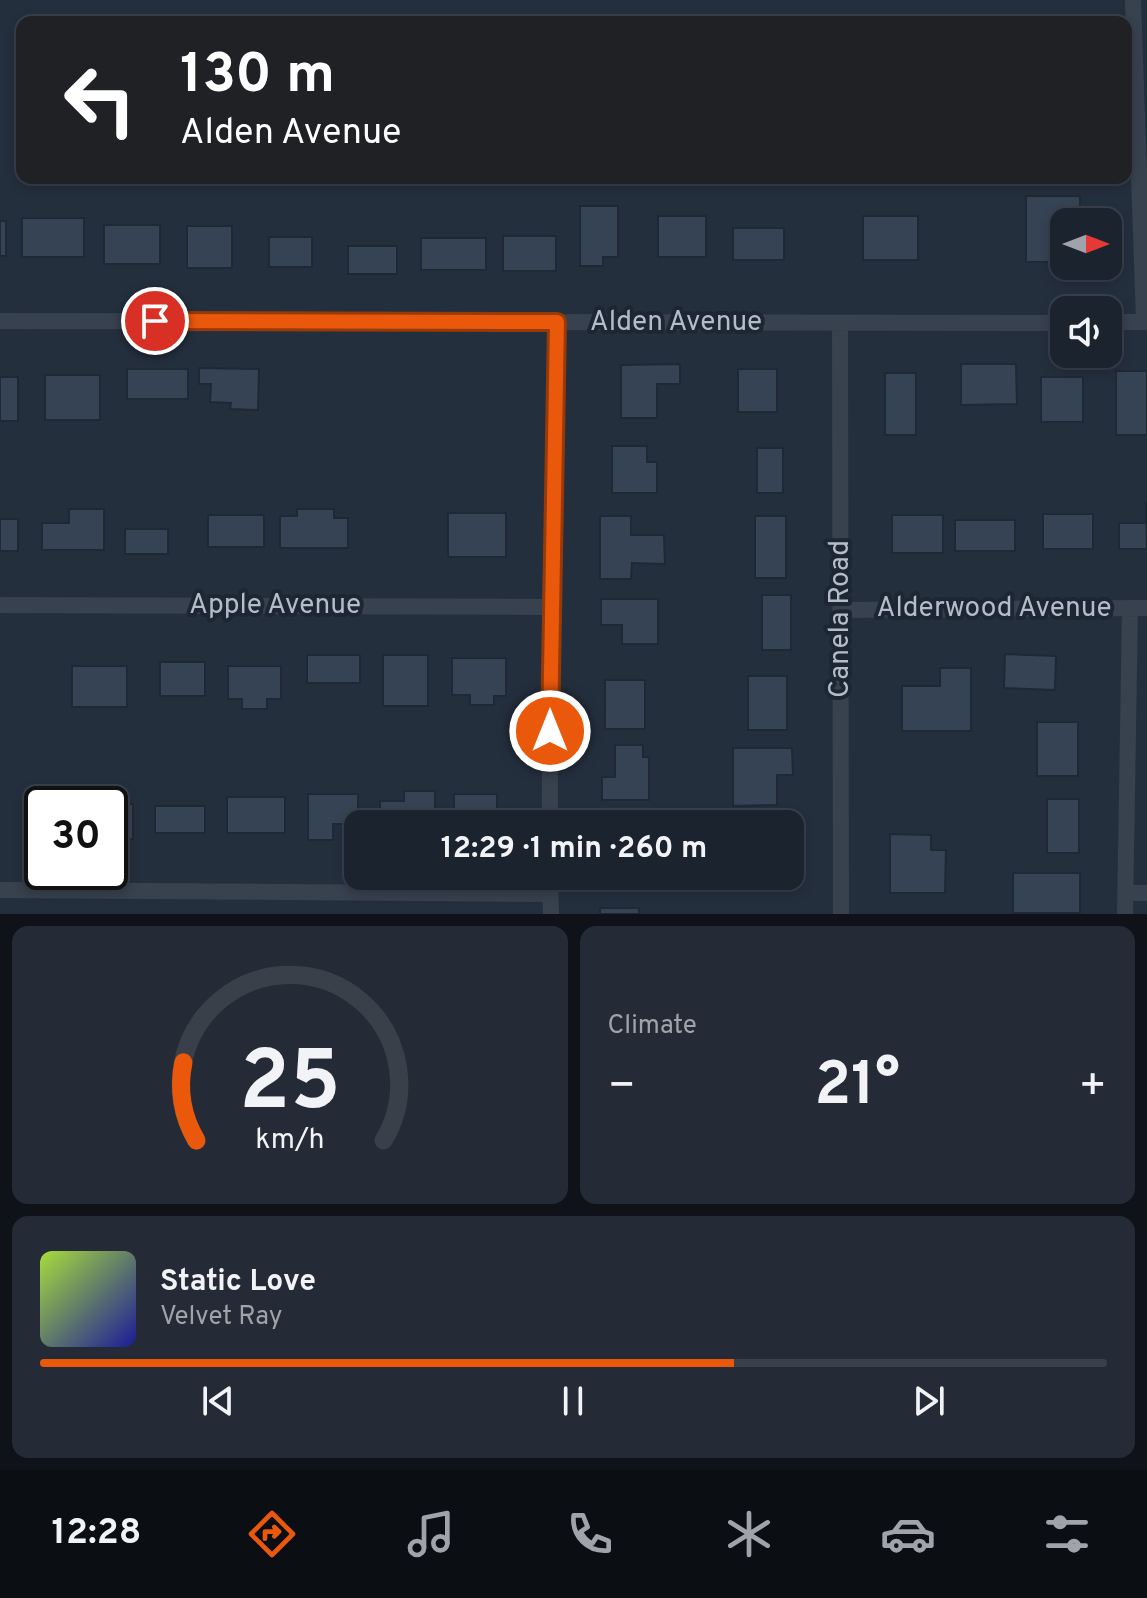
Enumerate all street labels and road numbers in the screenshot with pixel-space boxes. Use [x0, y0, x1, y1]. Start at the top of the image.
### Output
street label: Alden Avenue [590, 305, 762, 341]
street label: Canela Road [823, 540, 859, 698]
street label: Apple Avenue [189, 588, 361, 624]
street label: Alderwood Avenue [876, 591, 1112, 627]

